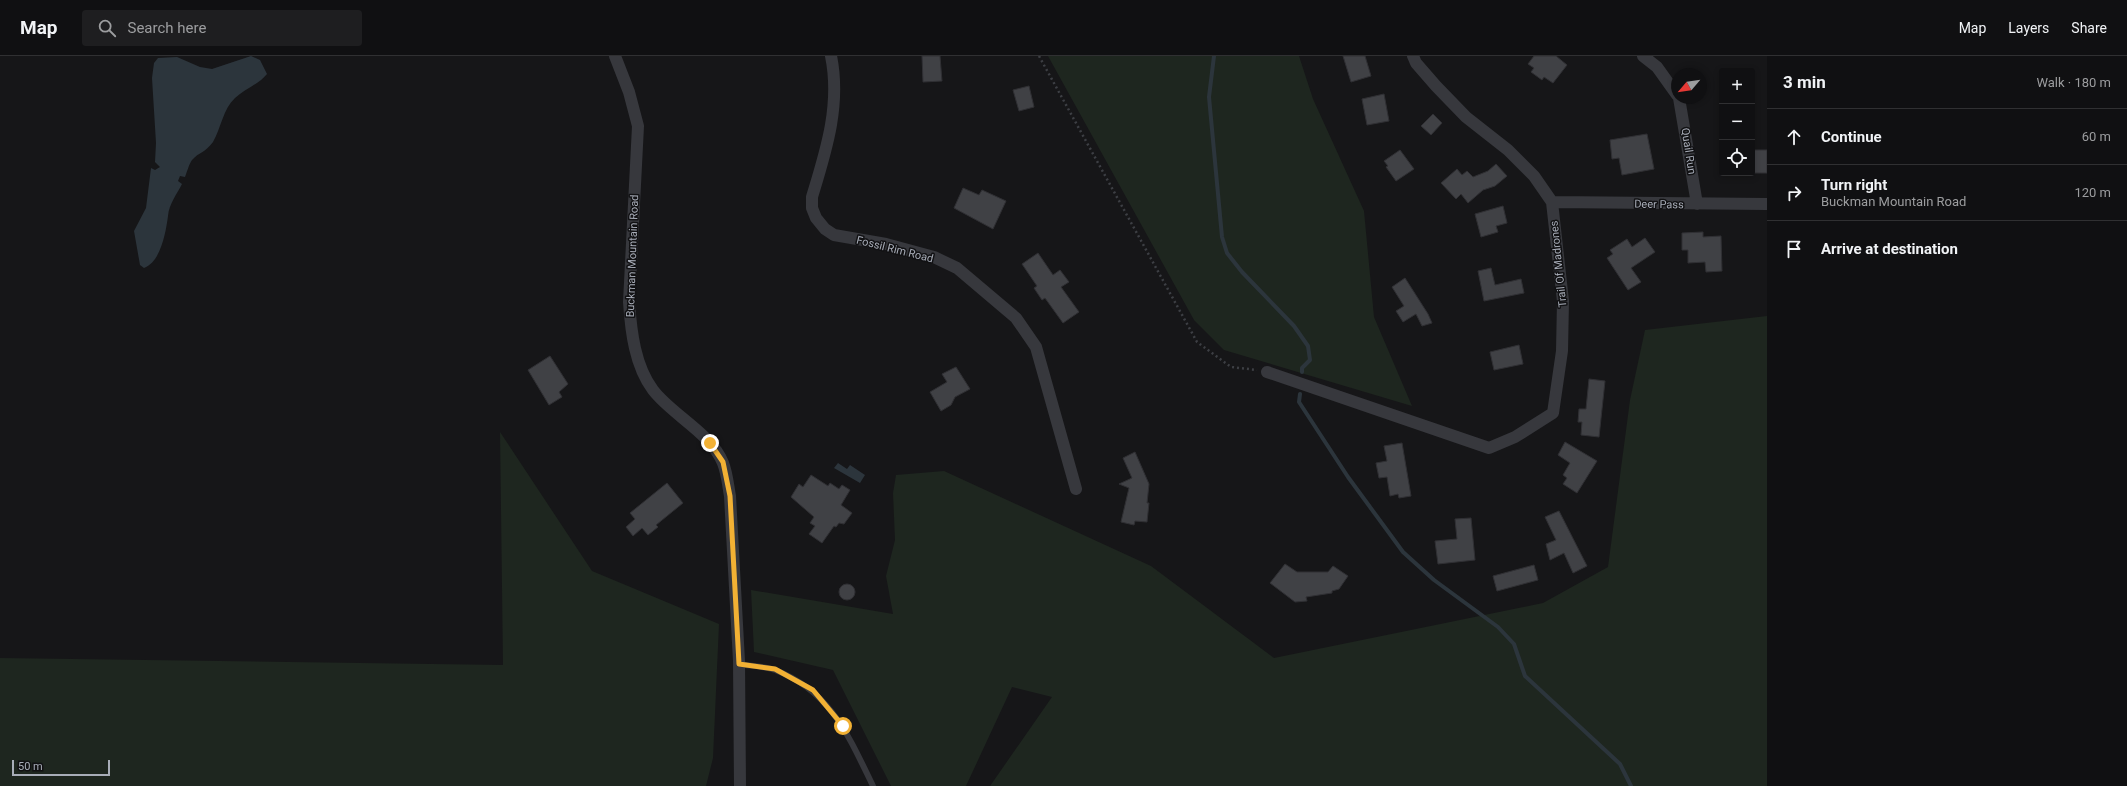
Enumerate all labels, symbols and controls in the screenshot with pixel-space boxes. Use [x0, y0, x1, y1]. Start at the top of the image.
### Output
search box [82, 10, 362, 46]
text: Map [20, 16, 58, 39]
icon: search [96, 17, 118, 39]
text: Search here [128, 19, 206, 37]
text: Map [1959, 20, 1986, 36]
text: Layers [2008, 20, 2049, 36]
text: Share [2071, 20, 2107, 36]
north arrow [1671, 68, 1707, 104]
map controls [1719, 68, 1755, 176]
button: + [1719, 68, 1755, 104]
text: 3 min [1783, 72, 1826, 92]
text: Walk · 180 m [2036, 75, 2111, 90]
button: − [1719, 104, 1755, 140]
icon: ahead [1783, 126, 1805, 148]
street label: Quail Run [1678, 127, 1699, 175]
text: Continue [1821, 128, 1882, 146]
text: 60 m [2082, 129, 2111, 144]
button: locate [1719, 140, 1755, 176]
text: Turn right [1821, 176, 1887, 194]
icon: right [1783, 182, 1805, 204]
text: 120 m [2074, 185, 2111, 200]
street label: Buckman Mountain Road [624, 194, 641, 318]
text: Buckman Mountain Road [1821, 194, 1966, 209]
street label: Deer Pass [1634, 198, 1684, 211]
street label: Trail Of Madrones [1547, 220, 1570, 308]
street label: Fossil Rim Road [855, 234, 935, 265]
icon: arrive [1783, 238, 1805, 260]
text: Arrive at destination [1821, 240, 1958, 258]
route end [701, 434, 719, 452]
route start [834, 717, 852, 735]
scale bar [12, 758, 110, 777]
text: 50 m [18, 760, 43, 773]

